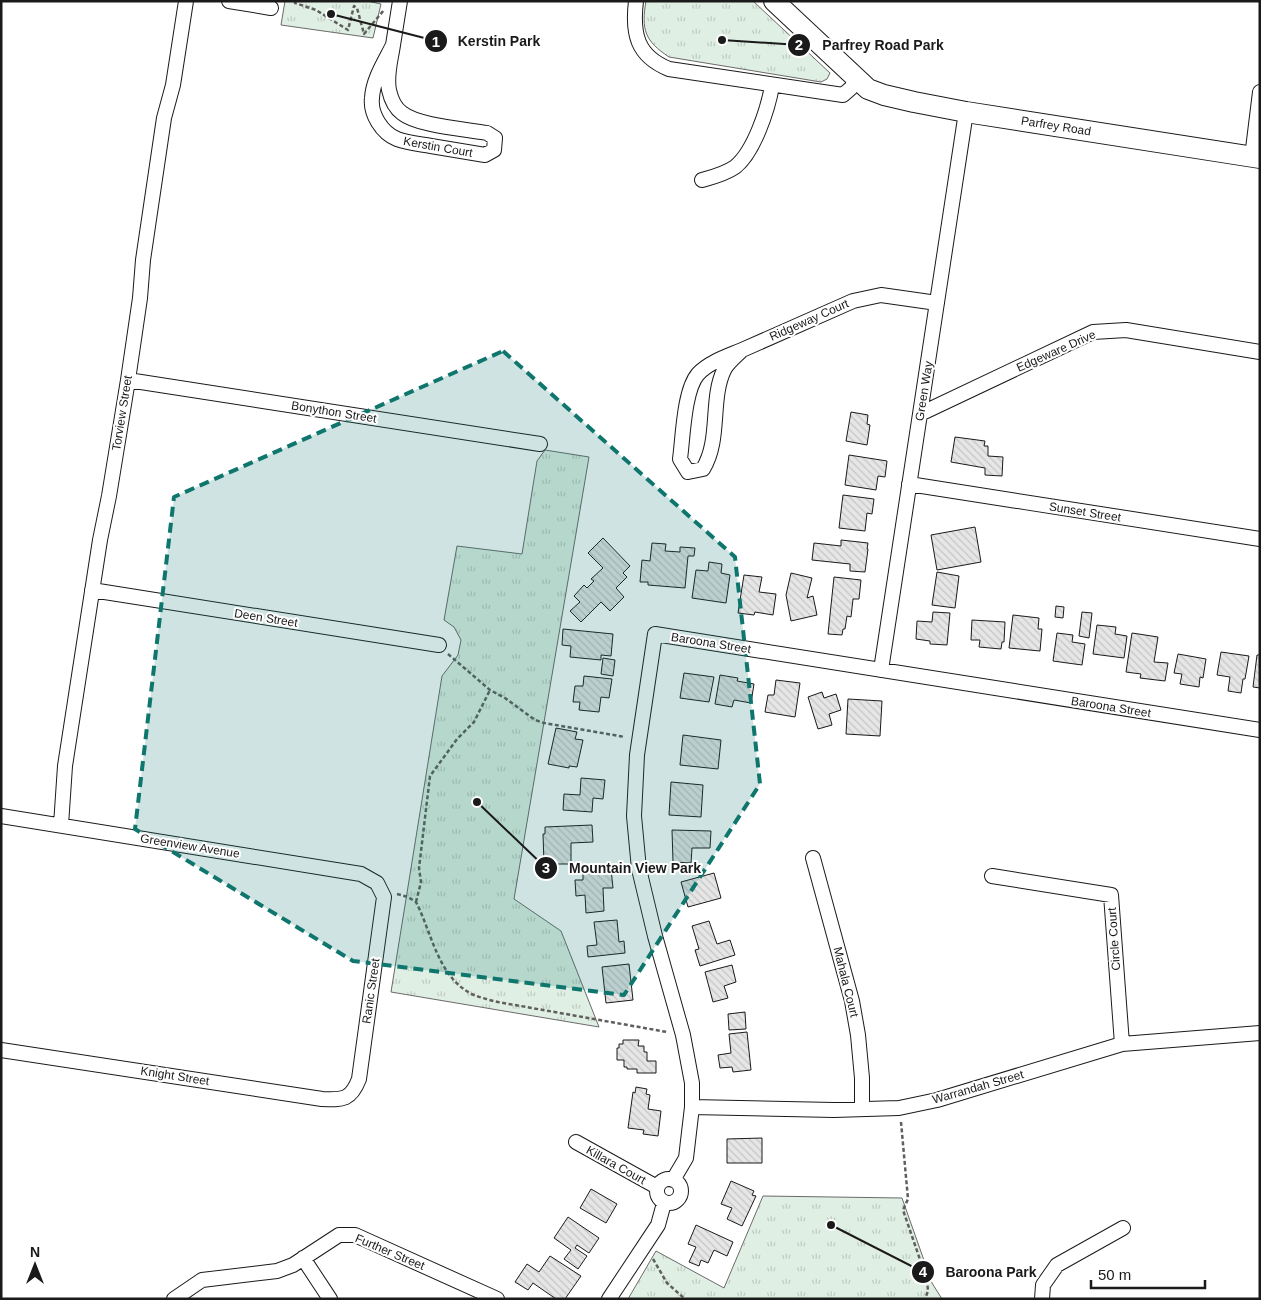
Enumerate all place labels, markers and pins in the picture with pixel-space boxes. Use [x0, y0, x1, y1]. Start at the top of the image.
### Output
callout: Kerstin Park [423, 27, 550, 56]
callout: Parfrey Road Park [787, 31, 953, 60]
callout: Mountain View Park [534, 853, 711, 882]
callout: Baroona Park [910, 1258, 1046, 1287]

